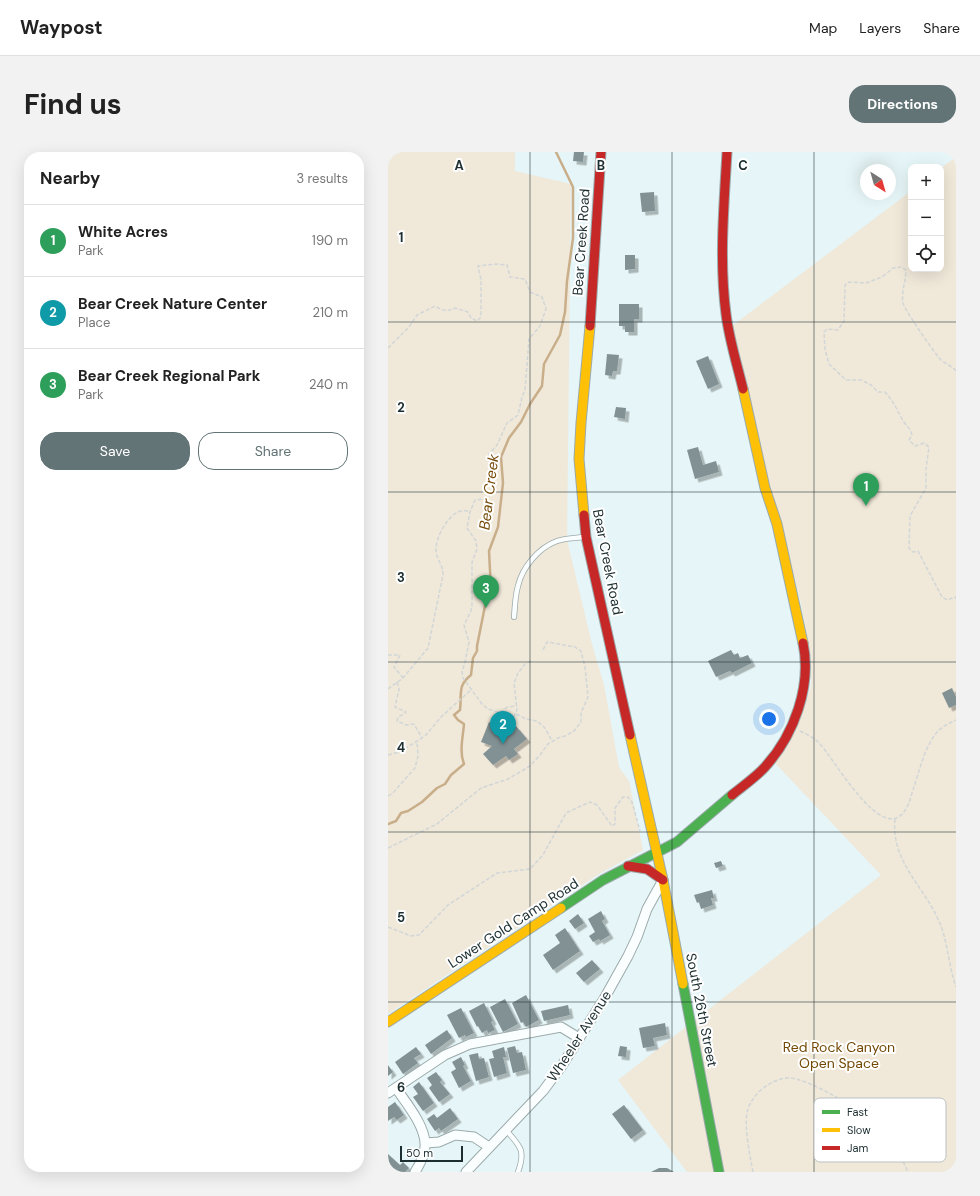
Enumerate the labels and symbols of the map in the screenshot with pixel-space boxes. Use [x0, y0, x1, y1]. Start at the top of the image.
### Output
text: A [454, 157, 464, 174]
text: B [597, 157, 605, 174]
text: C [738, 157, 748, 174]
north arrow [860, 164, 896, 200]
street label: Bear Creek Road [568, 188, 594, 296]
text: 1 [399, 229, 403, 246]
text: 2 [397, 399, 405, 416]
water label: Bear Creek [474, 452, 504, 531]
pin: 1 [853, 473, 879, 506]
street label: Bear Creek Road [589, 508, 627, 616]
text: 3 [397, 569, 405, 586]
pin: 3 [473, 575, 499, 608]
your location [759, 709, 779, 729]
pin: 2 [490, 711, 516, 744]
text: 4 [397, 739, 405, 756]
street label: Lower Gold Camp Road [444, 874, 582, 972]
text: 5 [397, 909, 405, 926]
street label: South 26th Street [682, 952, 722, 1068]
street label: Wheeler Avenue [543, 987, 615, 1085]
park label: Red Rock Canyon Open Space [783, 1038, 895, 1072]
text: 6 [397, 1079, 405, 1096]
legend [814, 1098, 946, 1162]
text: Fast [847, 1105, 868, 1119]
text: Slow [847, 1123, 871, 1137]
text: Jam [847, 1141, 868, 1155]
scale bar [400, 1144, 463, 1163]

